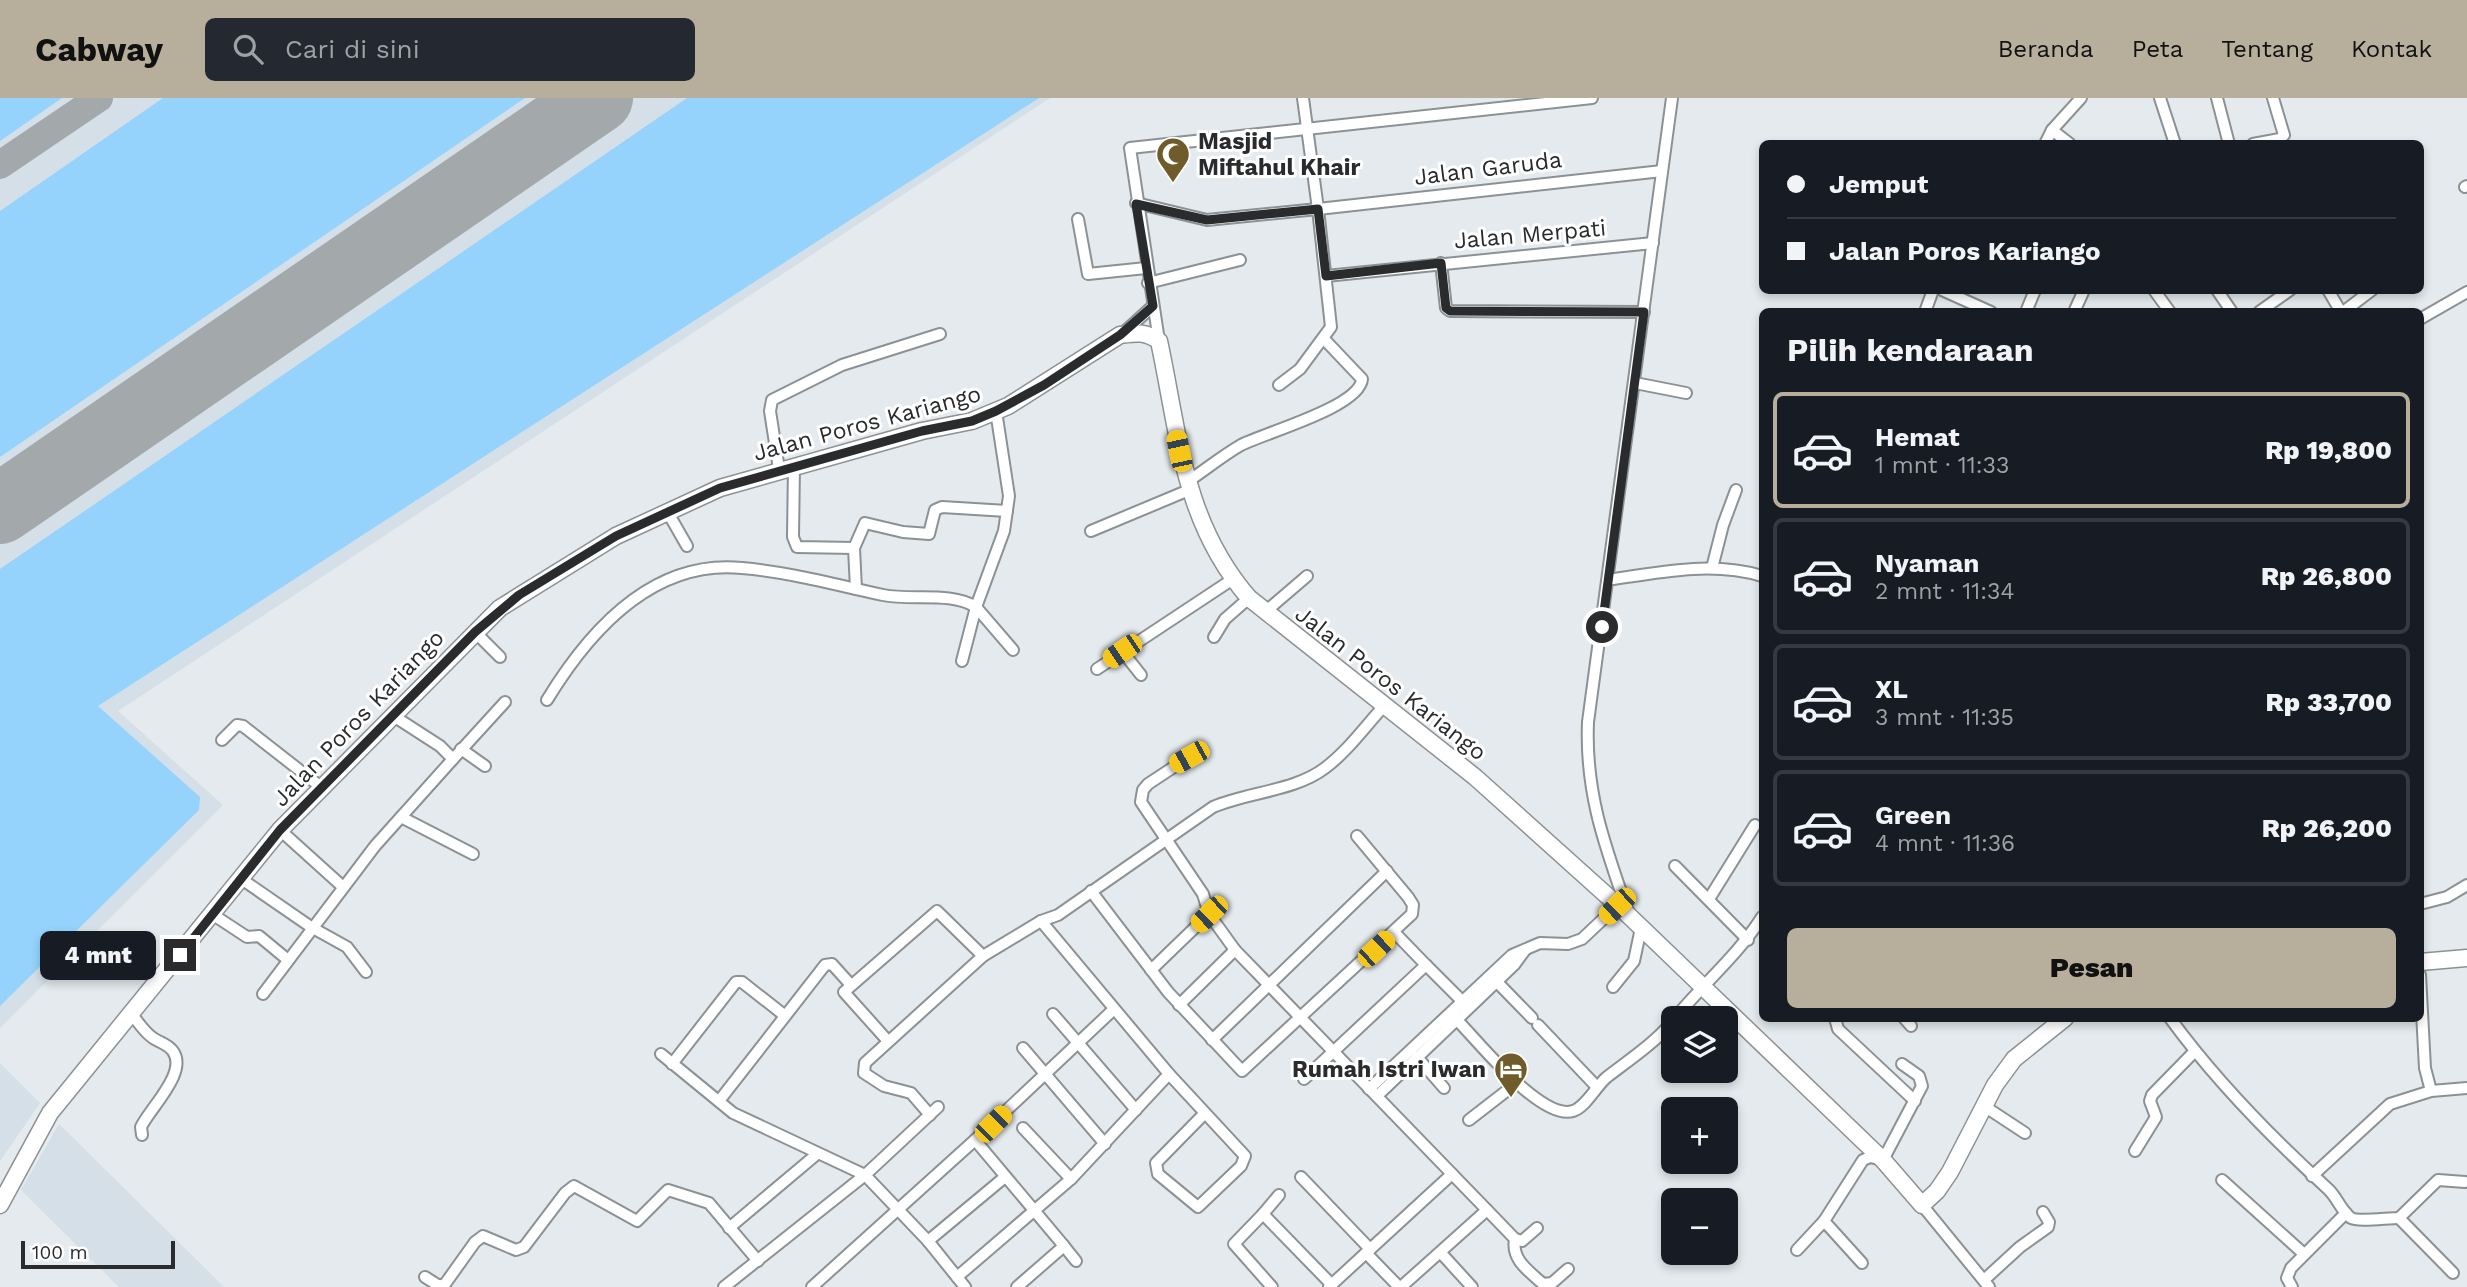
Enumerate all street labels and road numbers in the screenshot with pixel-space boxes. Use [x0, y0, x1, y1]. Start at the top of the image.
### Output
street label: Jalan Garuda [1413, 146, 1563, 191]
street label: Jalan Merpati [1453, 214, 1607, 255]
street label: Jalan Poros Kariango [750, 380, 984, 467]
street label: Jalan Poros Kariango [1290, 600, 1491, 766]
street label: Jalan Poros Kariango [267, 625, 450, 812]

